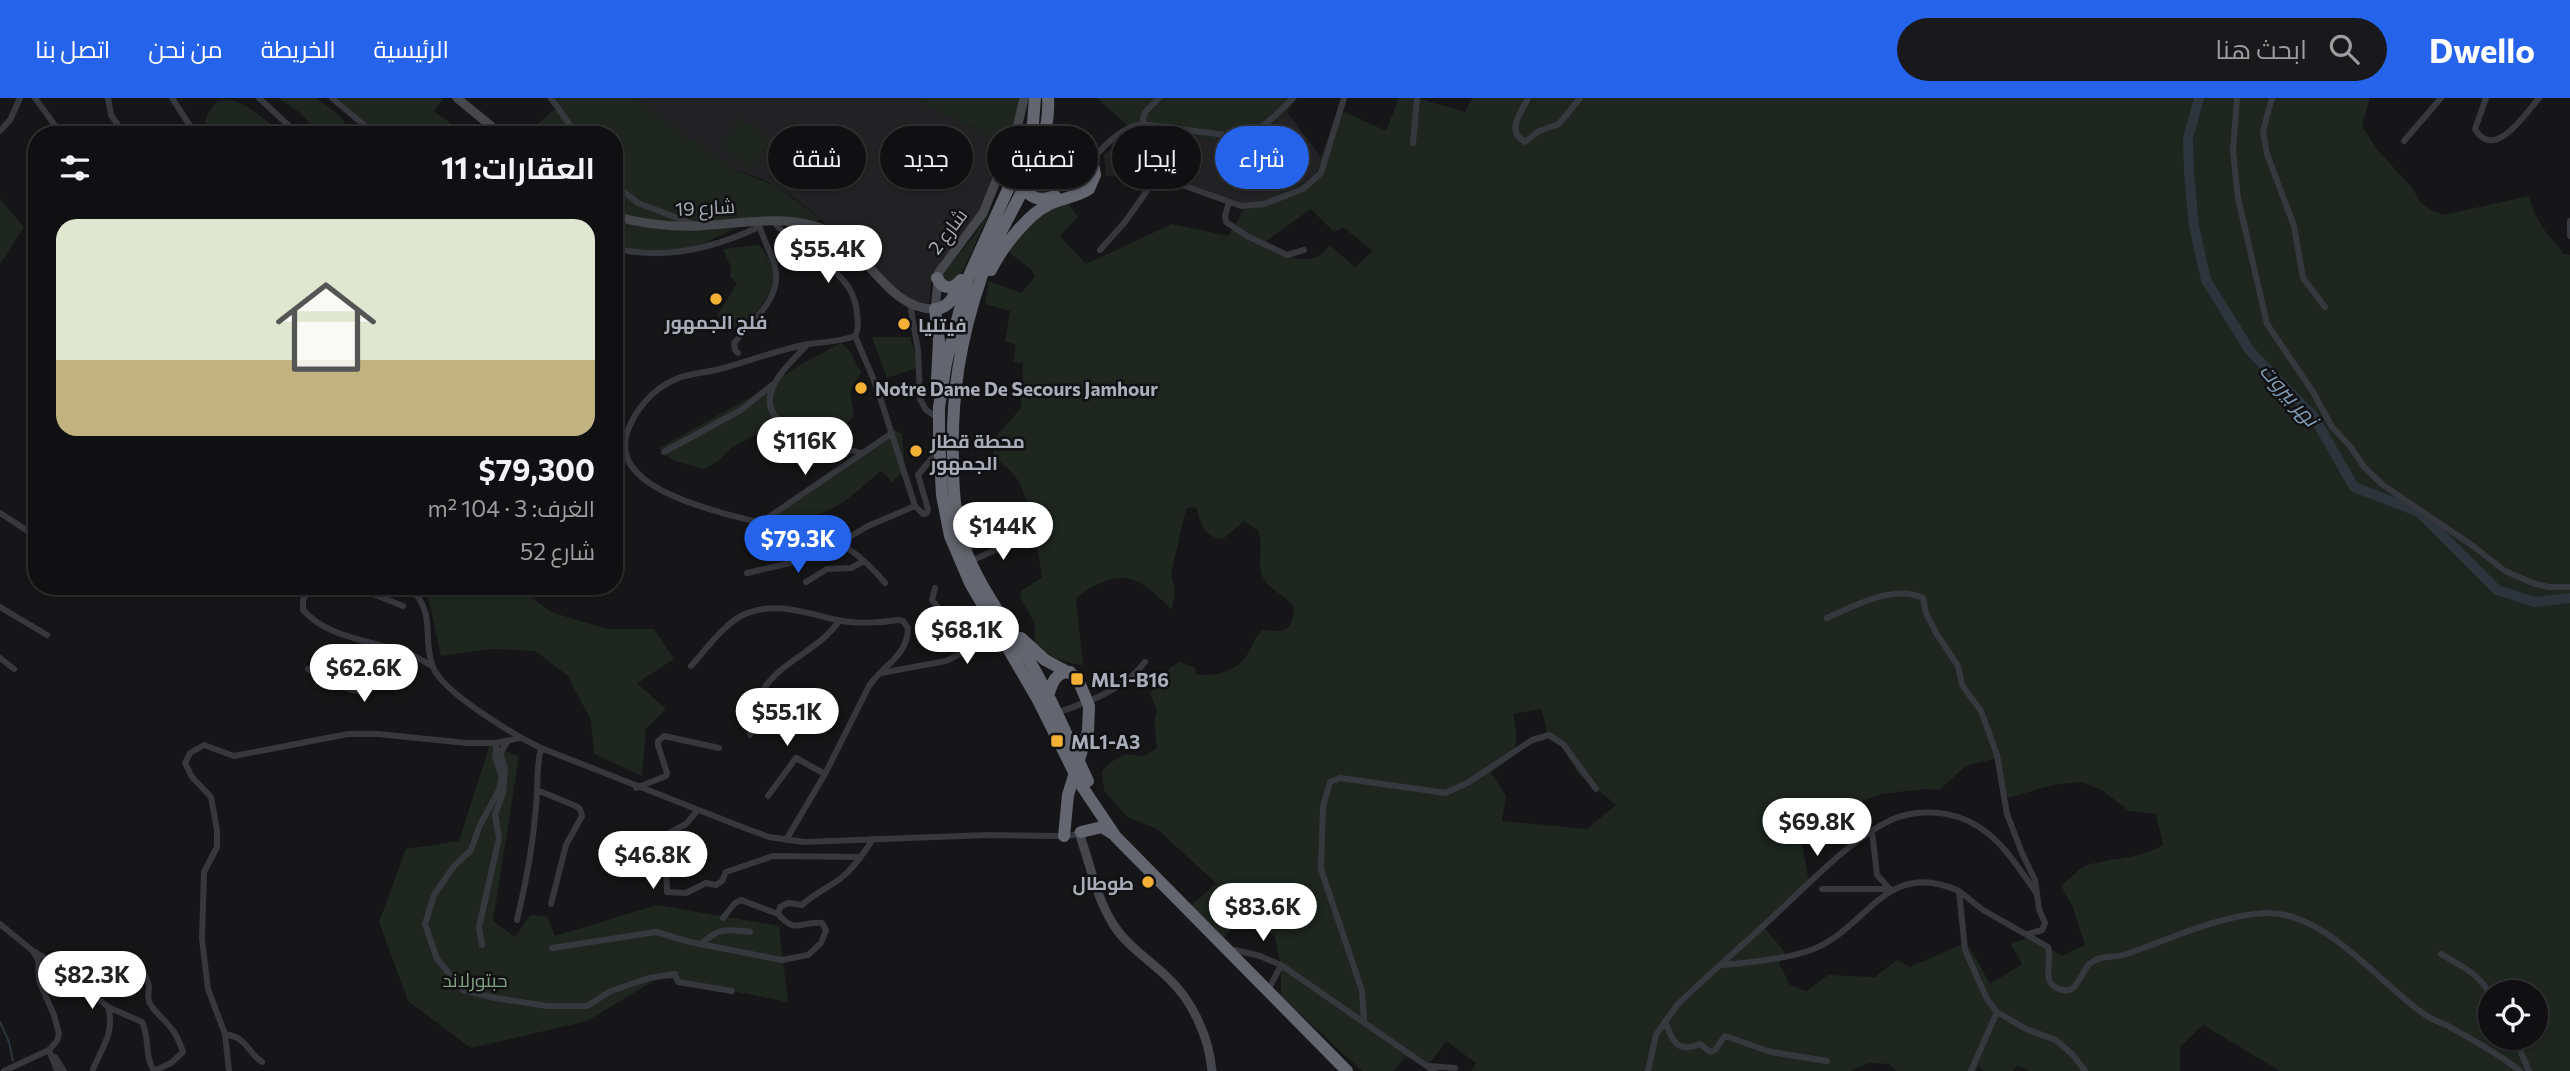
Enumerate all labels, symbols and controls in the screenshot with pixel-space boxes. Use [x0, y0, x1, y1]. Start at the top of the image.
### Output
search box [1897, 18, 2387, 81]
text: Dwello [2429, 29, 2535, 70]
icon: search [2325, 30, 2363, 68]
text: ابحث هنا [2215, 33, 2307, 64]
text: اتصل بنا [35, 34, 110, 63]
text: من نحن [148, 34, 223, 63]
text: الخريطة [261, 34, 336, 63]
text: الرئيسية [374, 34, 449, 63]
chip: شقة [768, 126, 866, 189]
chip: جديد [880, 126, 973, 189]
chip: تصفية [987, 126, 1098, 189]
chip: إيجار [1112, 126, 1201, 189]
chip: شراء [1215, 126, 1309, 189]
text: العقارات: 11 [441, 148, 595, 185]
icon: filters [56, 149, 94, 187]
street label: شارع 19 [674, 194, 736, 223]
street label: شارع 2 [922, 204, 974, 260]
pin: $55.4K [771, 226, 885, 285]
text: $55.4K [790, 234, 866, 262]
icon: home [263, 264, 389, 390]
marker: فلج الجمهور [708, 291, 724, 307]
place label: فلج الجمهور [664, 310, 767, 336]
place label: فيتليا [918, 313, 967, 336]
marker: فيتليا [896, 316, 912, 332]
water label: نهر بيروت [2254, 357, 2326, 434]
place label: Notre Dame De Secours Jamhour [875, 377, 1158, 400]
marker: Notre Dame De Secours Jamhour [853, 380, 869, 396]
pin: $116K [756, 418, 854, 477]
text: $116K [773, 426, 837, 454]
place label: محطة قطار الجمهور [929, 429, 1025, 475]
marker: محطة قطار الجمهور [908, 443, 924, 459]
text: $79,300 [479, 450, 595, 487]
text: الغرف: 3 · 104 m² [428, 494, 595, 522]
pin: $144K [954, 503, 1052, 562]
text: $144K [969, 511, 1037, 539]
pin: $79.3K [741, 516, 855, 575]
text: $79.3K [760, 524, 836, 552]
text: شارع 52 [520, 537, 595, 565]
pin: $68.1K [910, 606, 1024, 666]
text: $68.1K [931, 615, 1003, 643]
pin: $62.6K [307, 644, 421, 704]
text: $62.6K [326, 653, 402, 681]
place label: ML1-B16 [1091, 668, 1169, 691]
marker: ML1-B16 [1069, 671, 1085, 687]
pin: $55.1K [730, 688, 844, 748]
text: $55.1K [752, 697, 822, 725]
place label: ML1-A3 [1071, 730, 1140, 753]
marker: ML1-A3 [1049, 733, 1065, 749]
pin: $69.8K [1760, 798, 1874, 858]
text: $69.8K [1779, 807, 1855, 835]
pin: $46.8K [596, 832, 710, 891]
text: $46.8K [614, 840, 692, 868]
place label: طوطال [1073, 871, 1134, 896]
marker: طوطال [1140, 874, 1156, 890]
pin: $83.6K [1206, 884, 1320, 943]
text: $83.6K [1225, 892, 1301, 920]
pin: $82.3K [35, 951, 149, 1011]
text: $82.3K [54, 960, 130, 988]
park label: حبتورلاند [442, 968, 508, 992]
map controls [2478, 980, 2548, 1050]
button: locate [2478, 980, 2548, 1050]

